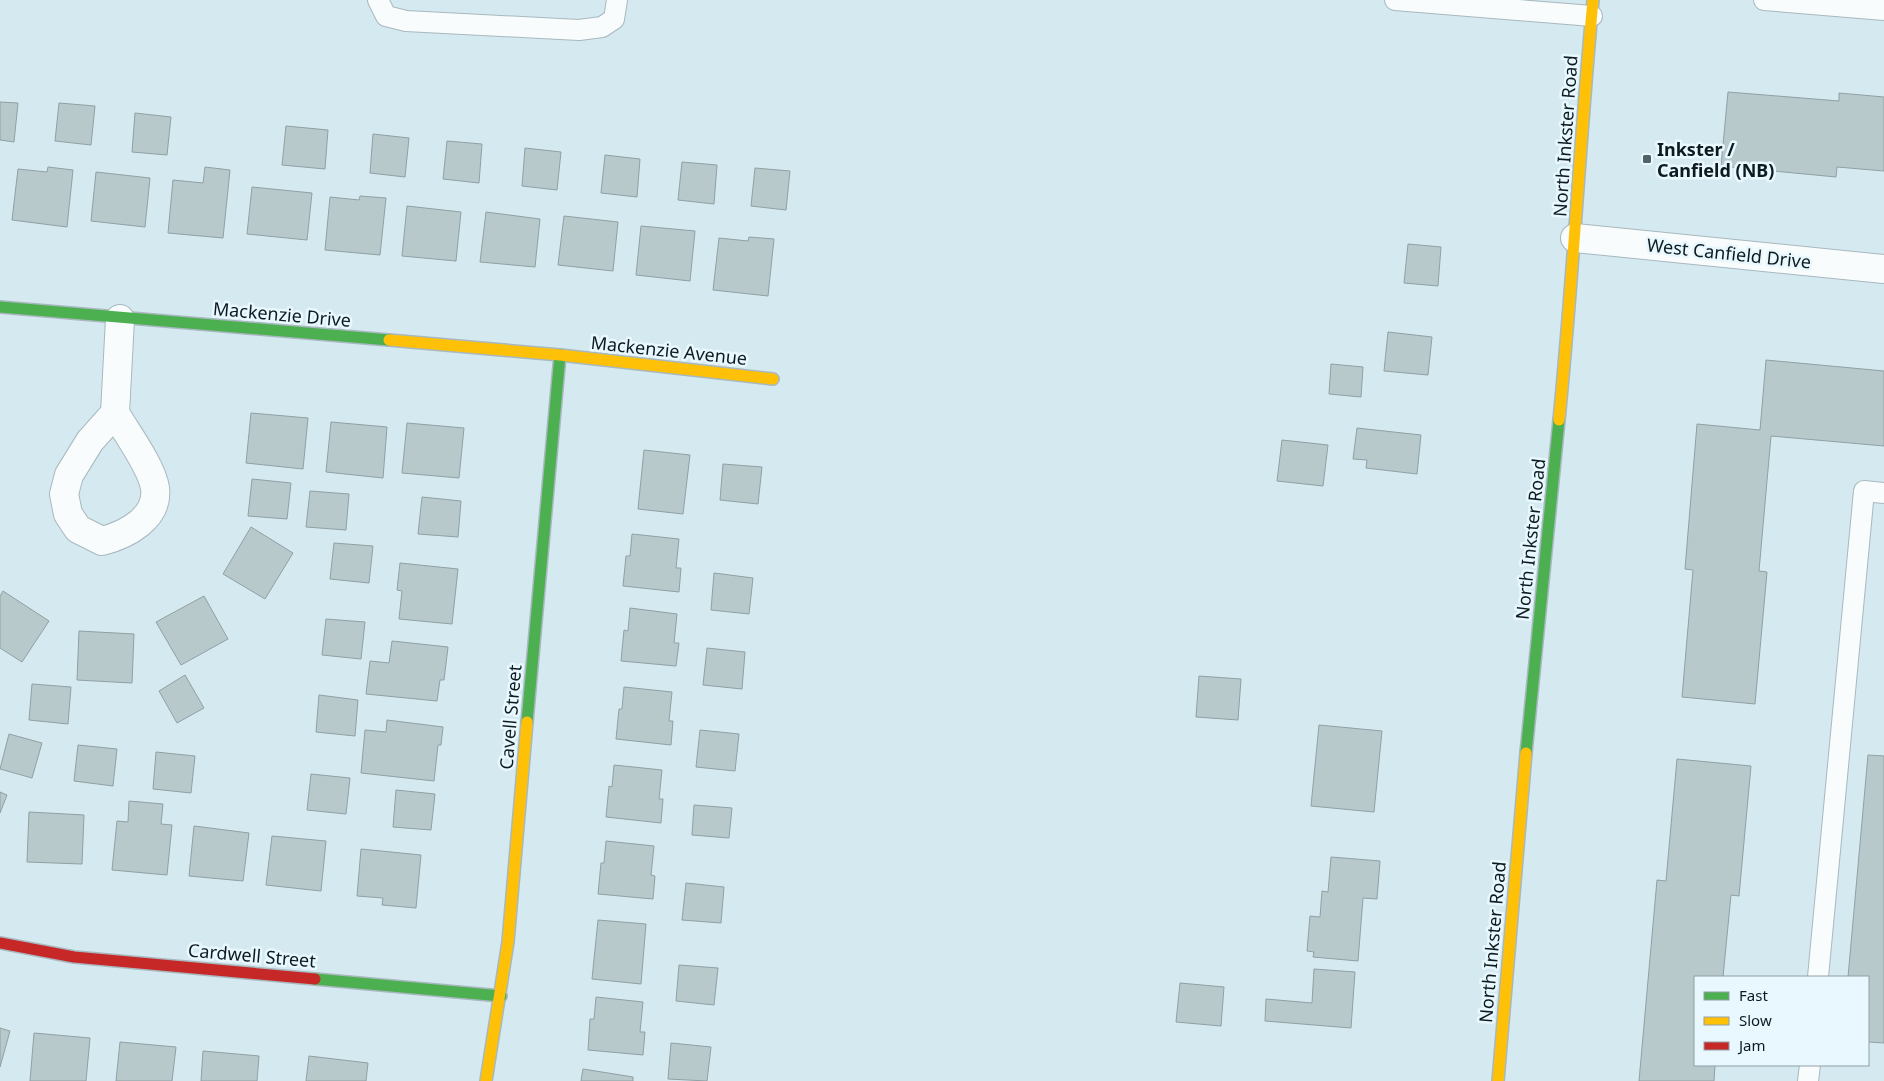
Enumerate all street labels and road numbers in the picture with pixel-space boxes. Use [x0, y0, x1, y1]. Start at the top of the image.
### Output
street label: North Inkster Road [1547, 54, 1583, 218]
street label: West Canfield Drive [1646, 232, 1812, 274]
street label: Mackenzie Drive [212, 296, 352, 332]
street label: Mackenzie Avenue [590, 330, 748, 370]
street label: North Inkster Road [1510, 457, 1550, 621]
street label: Cavell Street [493, 663, 527, 770]
street label: North Inkster Road [1473, 860, 1511, 1024]
street label: Cardwell Street [187, 937, 317, 973]

